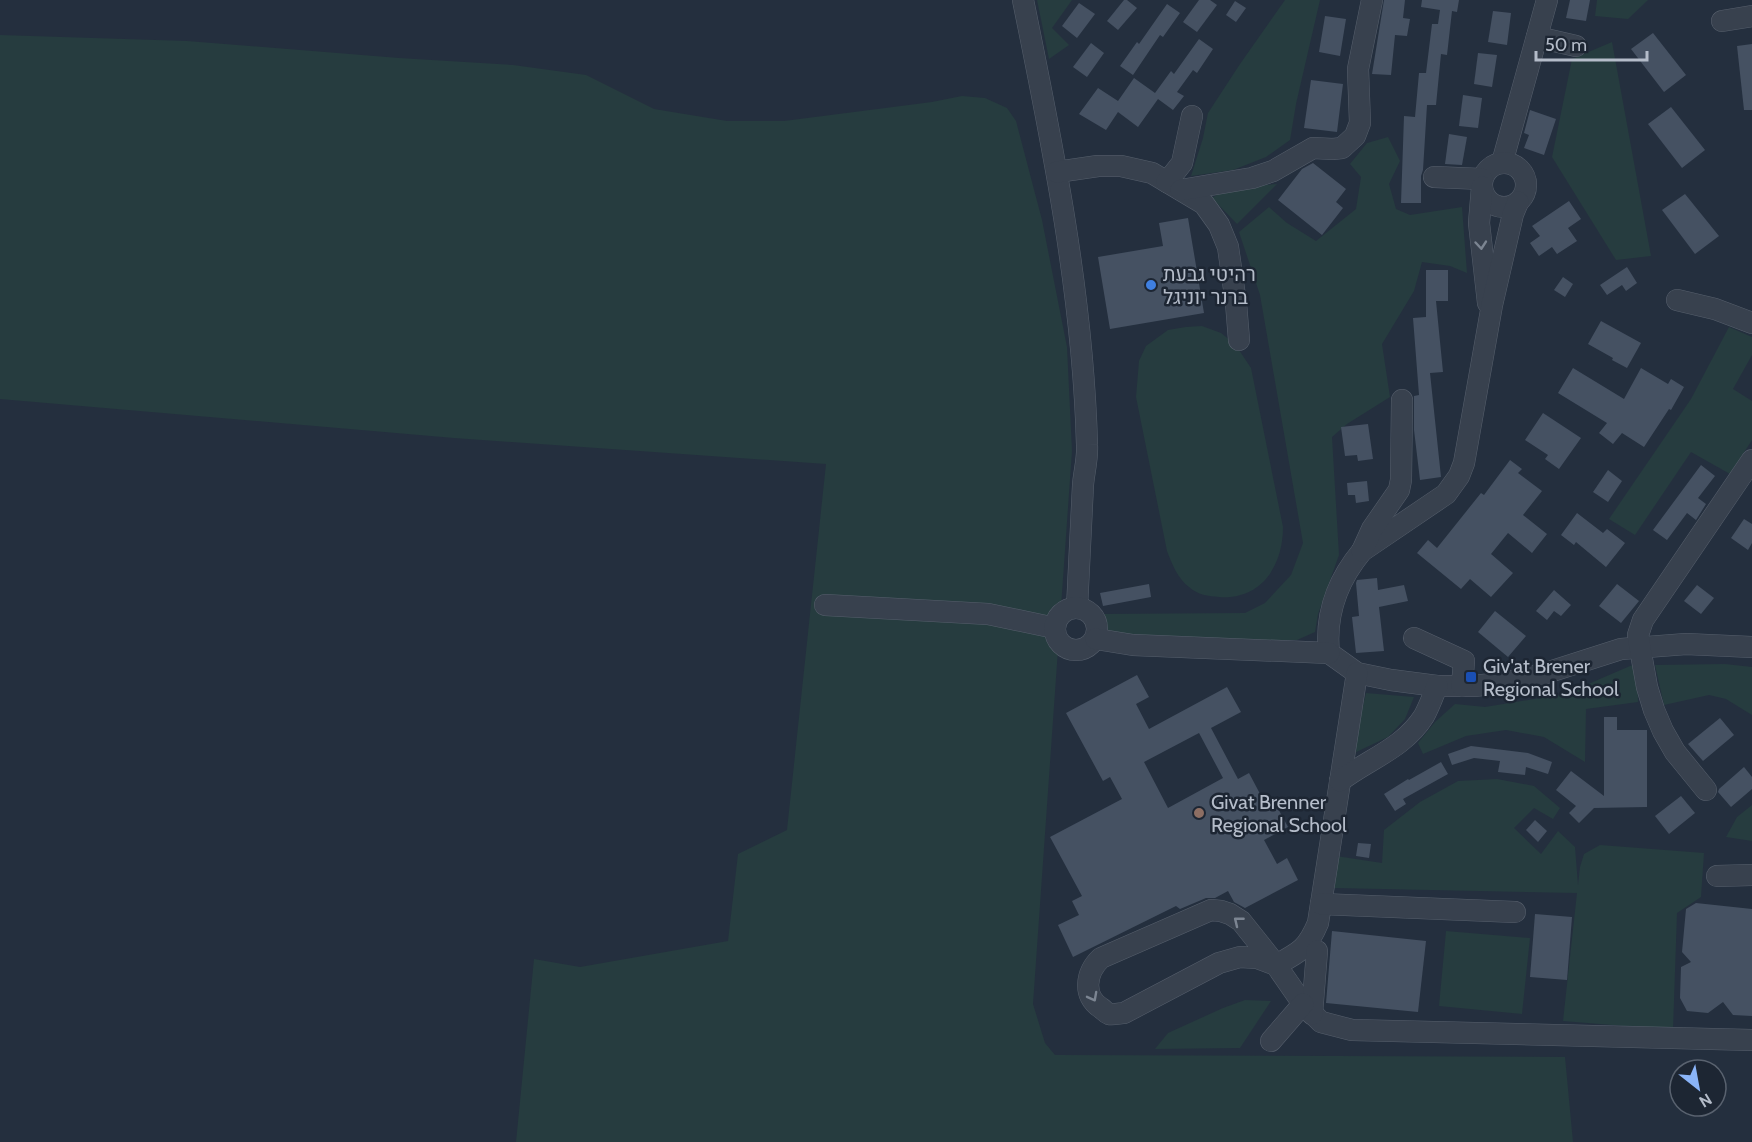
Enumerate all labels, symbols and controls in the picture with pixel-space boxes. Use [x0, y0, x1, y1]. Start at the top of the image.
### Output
scale bar [1536, 24, 1647, 62]
text: 50 m [1545, 34, 1587, 56]
one-way arrow [1474, 241, 1487, 250]
place label: רהיטי גבעת ברנר יוניגל [1163, 262, 1256, 309]
marker: רהיטי גבעת ברנר יוניגל [1144, 278, 1158, 292]
place label: Giv'at Brener Regional School [1483, 654, 1619, 701]
marker: Giv'at Brener Regional School [1464, 670, 1478, 684]
place label: Givat Brenner Regional School [1211, 790, 1347, 837]
marker: Givat Brenner Regional School [1192, 806, 1206, 820]
one-way arrow [1234, 917, 1245, 928]
one-way arrow [1086, 991, 1097, 1001]
north arrow [1668, 1058, 1728, 1118]
text: N [1696, 1089, 1715, 1111]

